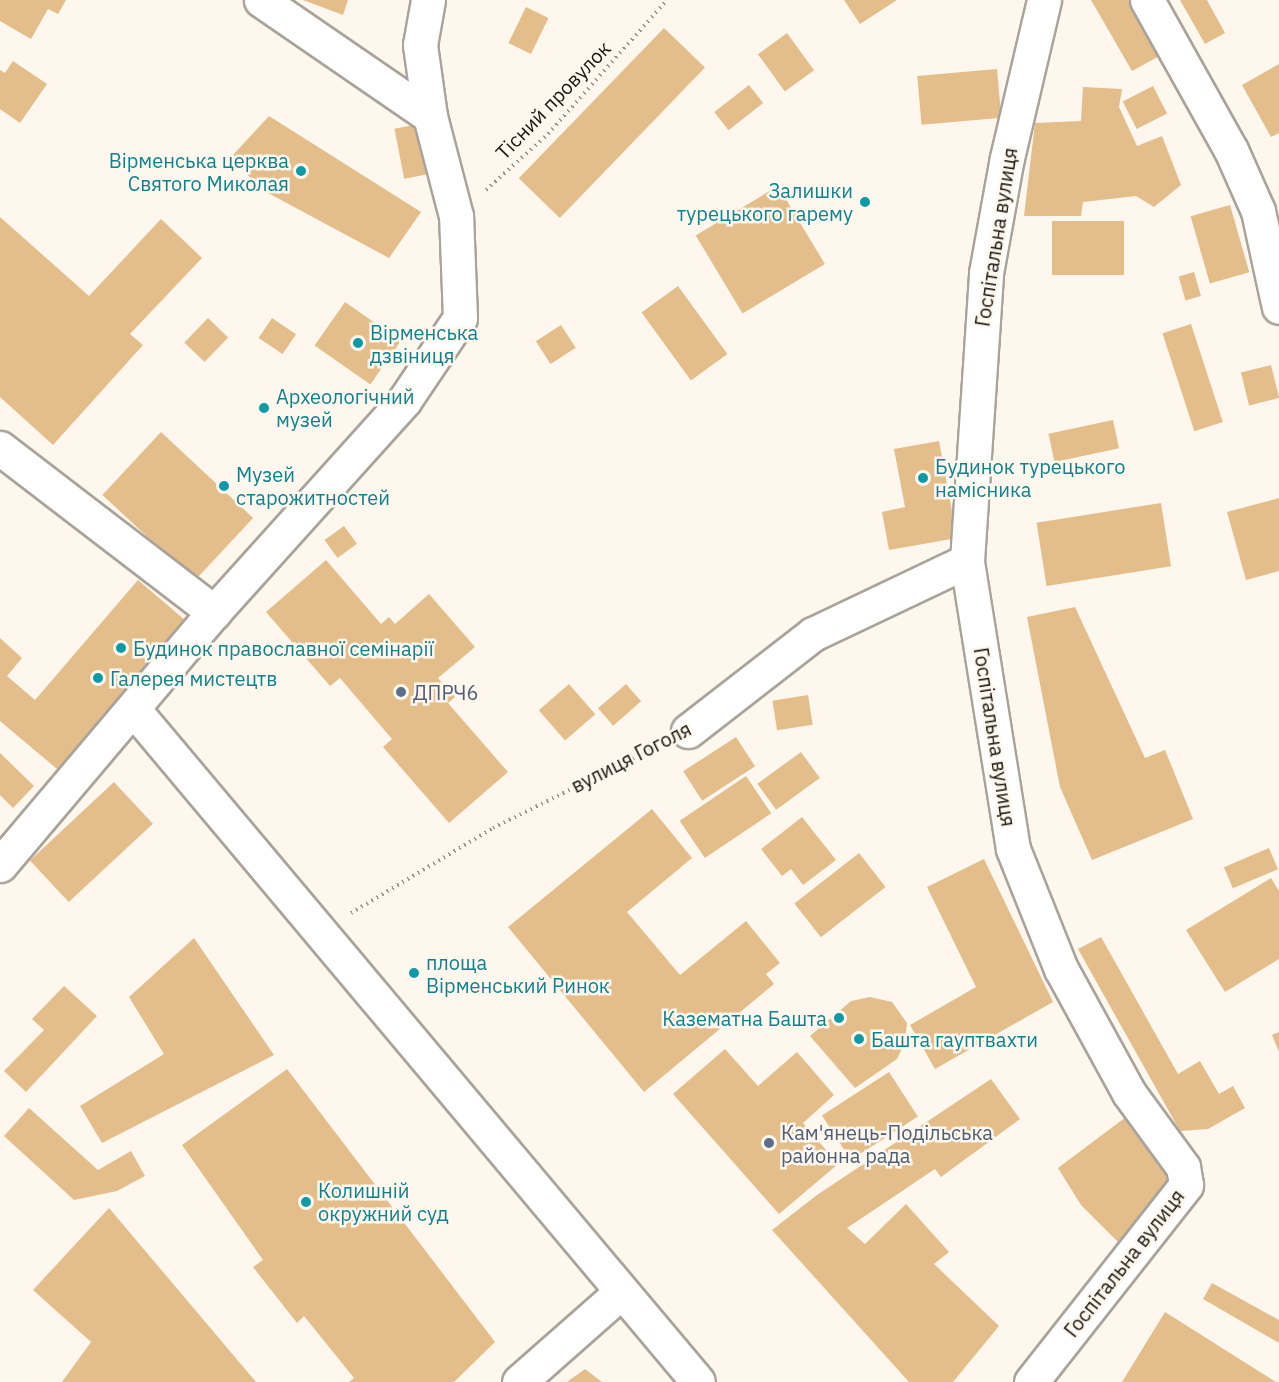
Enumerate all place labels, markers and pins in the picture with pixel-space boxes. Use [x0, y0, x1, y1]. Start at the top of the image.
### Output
place label: Вірменська церква Святого Миколая [109, 148, 289, 195]
marker: Вірменська церква Святого Миколая [294, 164, 308, 178]
place label: Залишки турецького гарему [677, 178, 853, 225]
marker: Залишки турецького гарему [858, 195, 872, 209]
place label: Вірменська дзвіниця [370, 320, 478, 367]
marker: Вірменська дзвіниця [351, 336, 365, 350]
place label: Археологічний музей [276, 384, 414, 431]
marker: Археологічний музей [257, 401, 271, 415]
place label: Будинок турецького намісника [935, 454, 1126, 501]
place label: Музей старожитностей [236, 462, 390, 509]
marker: Будинок турецького намісника [916, 471, 930, 485]
marker: Музей старожитностей [217, 479, 231, 493]
place label: Будинок православної семінарії [133, 636, 434, 660]
marker: Будинок православної семінарії [114, 641, 128, 655]
place label: Галерея мистецтв [110, 666, 277, 690]
marker: Галерея мистецтв [91, 671, 105, 685]
place label: ДПРЧ6 [413, 680, 478, 704]
marker: ДПРЧ6 [394, 685, 408, 699]
place label: площа Вірменський Ринок [426, 950, 610, 997]
marker: площа Вірменський Ринок [407, 966, 421, 980]
place label: Казематна Башта [662, 1006, 827, 1030]
marker: Казематна Башта [832, 1011, 846, 1025]
place label: Башта гауптвахти [871, 1027, 1038, 1051]
marker: Башта гауптвахти [852, 1032, 866, 1046]
place label: Кам'янець-Подільська районна рада [781, 1120, 993, 1167]
marker: Кам'янець-Подільська районна рада [762, 1136, 776, 1150]
place label: Колишній окружний суд [318, 1178, 449, 1225]
marker: Колишній окружний суд [299, 1195, 313, 1209]

